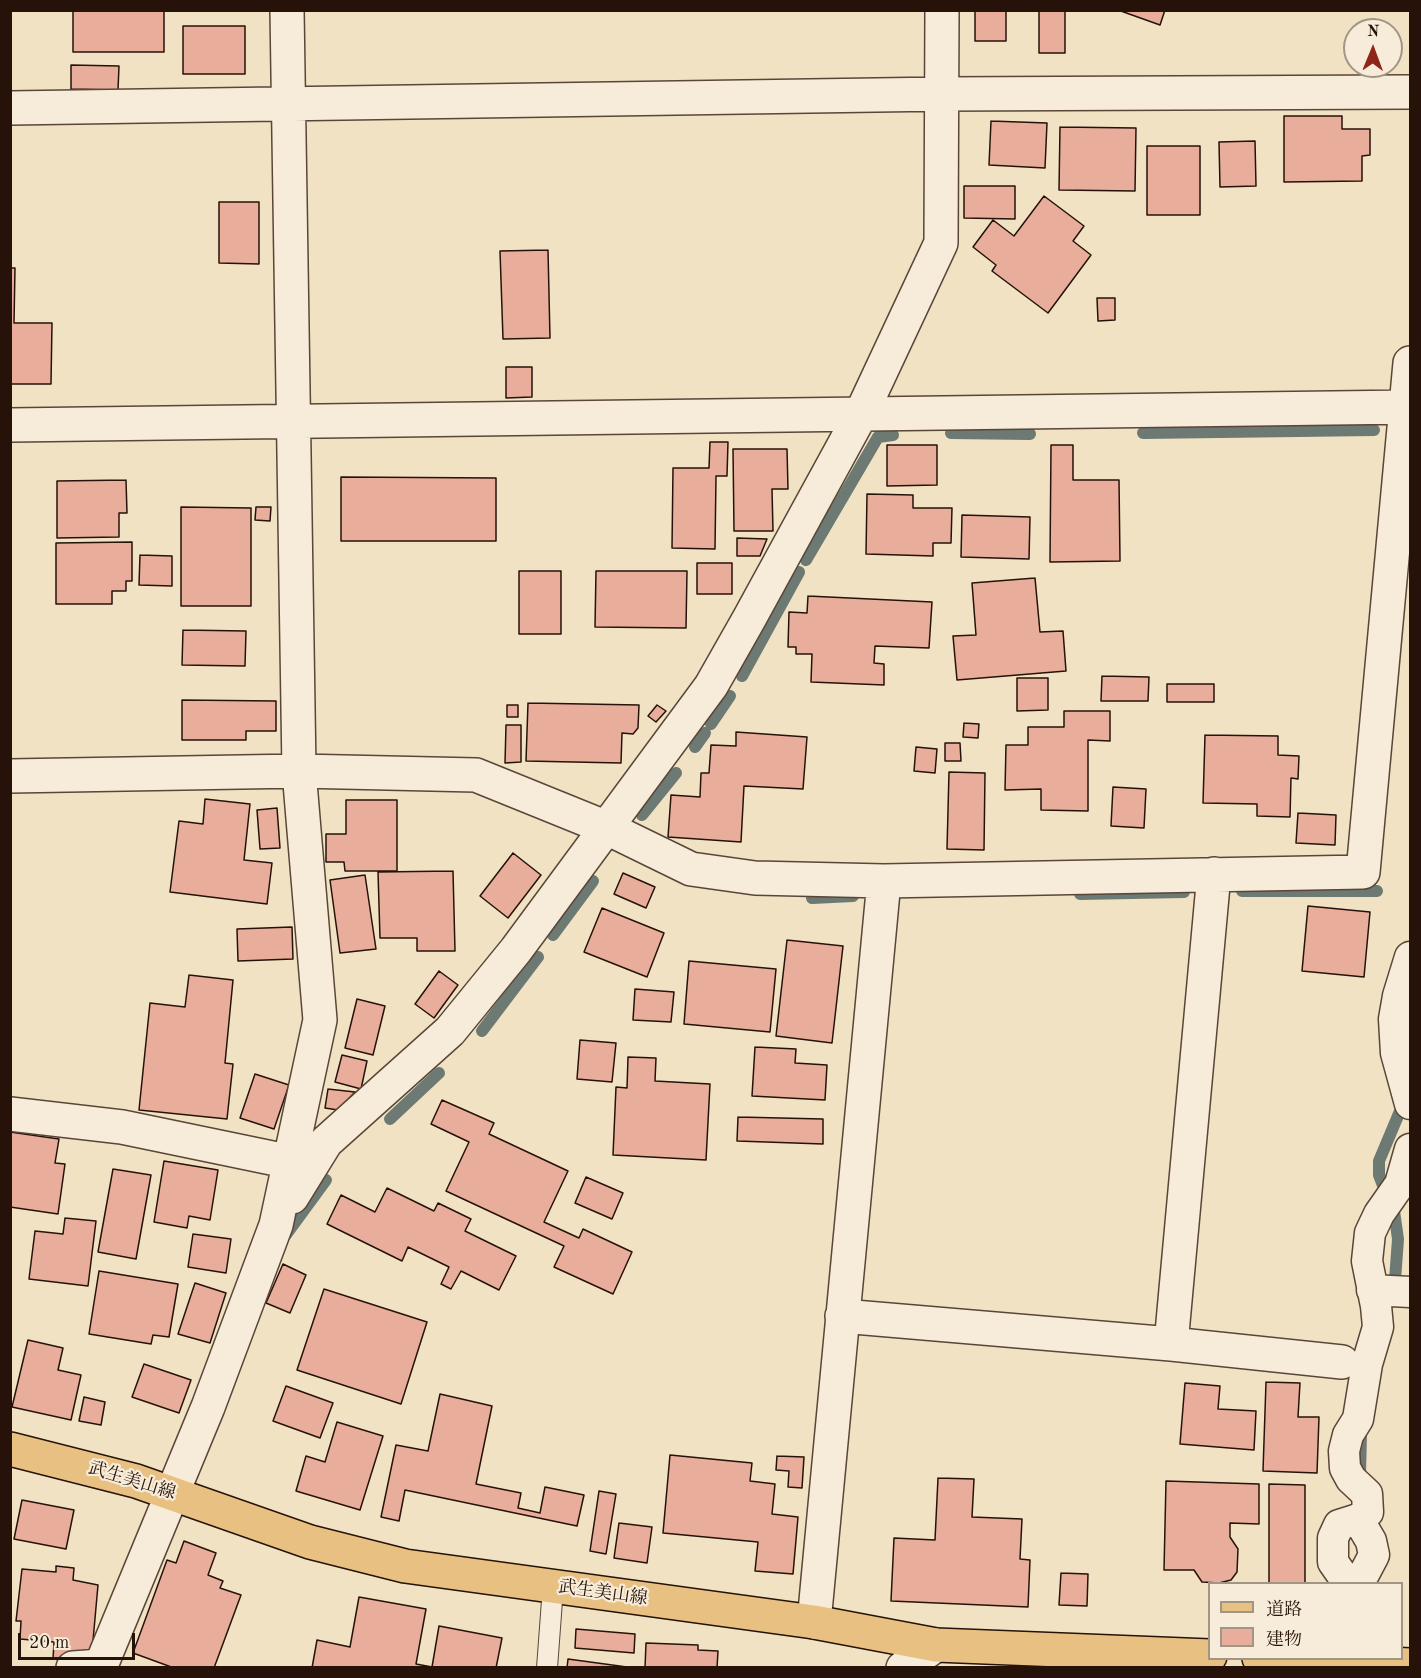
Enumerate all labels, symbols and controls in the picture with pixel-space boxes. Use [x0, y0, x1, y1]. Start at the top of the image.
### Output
north arrow [1343, 18, 1403, 78]
text: N [1367, 24, 1380, 40]
street label: 武生美山線 [86, 1458, 178, 1504]
street label: 武生美山線 [557, 1576, 649, 1610]
legend [1208, 1582, 1403, 1660]
text: 道路 [1266, 1601, 1302, 1619]
scale bar [21, 1621, 138, 1659]
text: 建物 [1266, 1631, 1302, 1649]
text: 20 m [29, 1634, 69, 1652]

